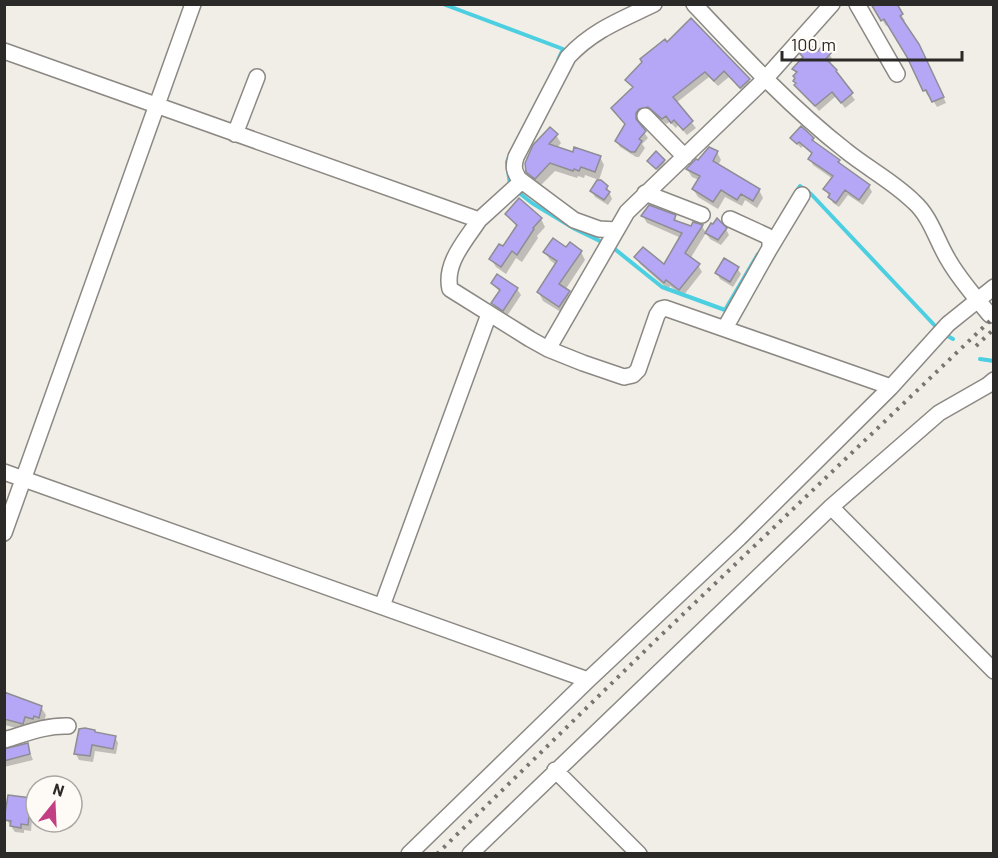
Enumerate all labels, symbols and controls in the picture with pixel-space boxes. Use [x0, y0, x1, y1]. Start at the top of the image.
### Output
scale bar [782, 24, 962, 62]
text: 100 m [791, 33, 836, 55]
north arrow [24, 774, 84, 834]
text: N [51, 779, 67, 800]

